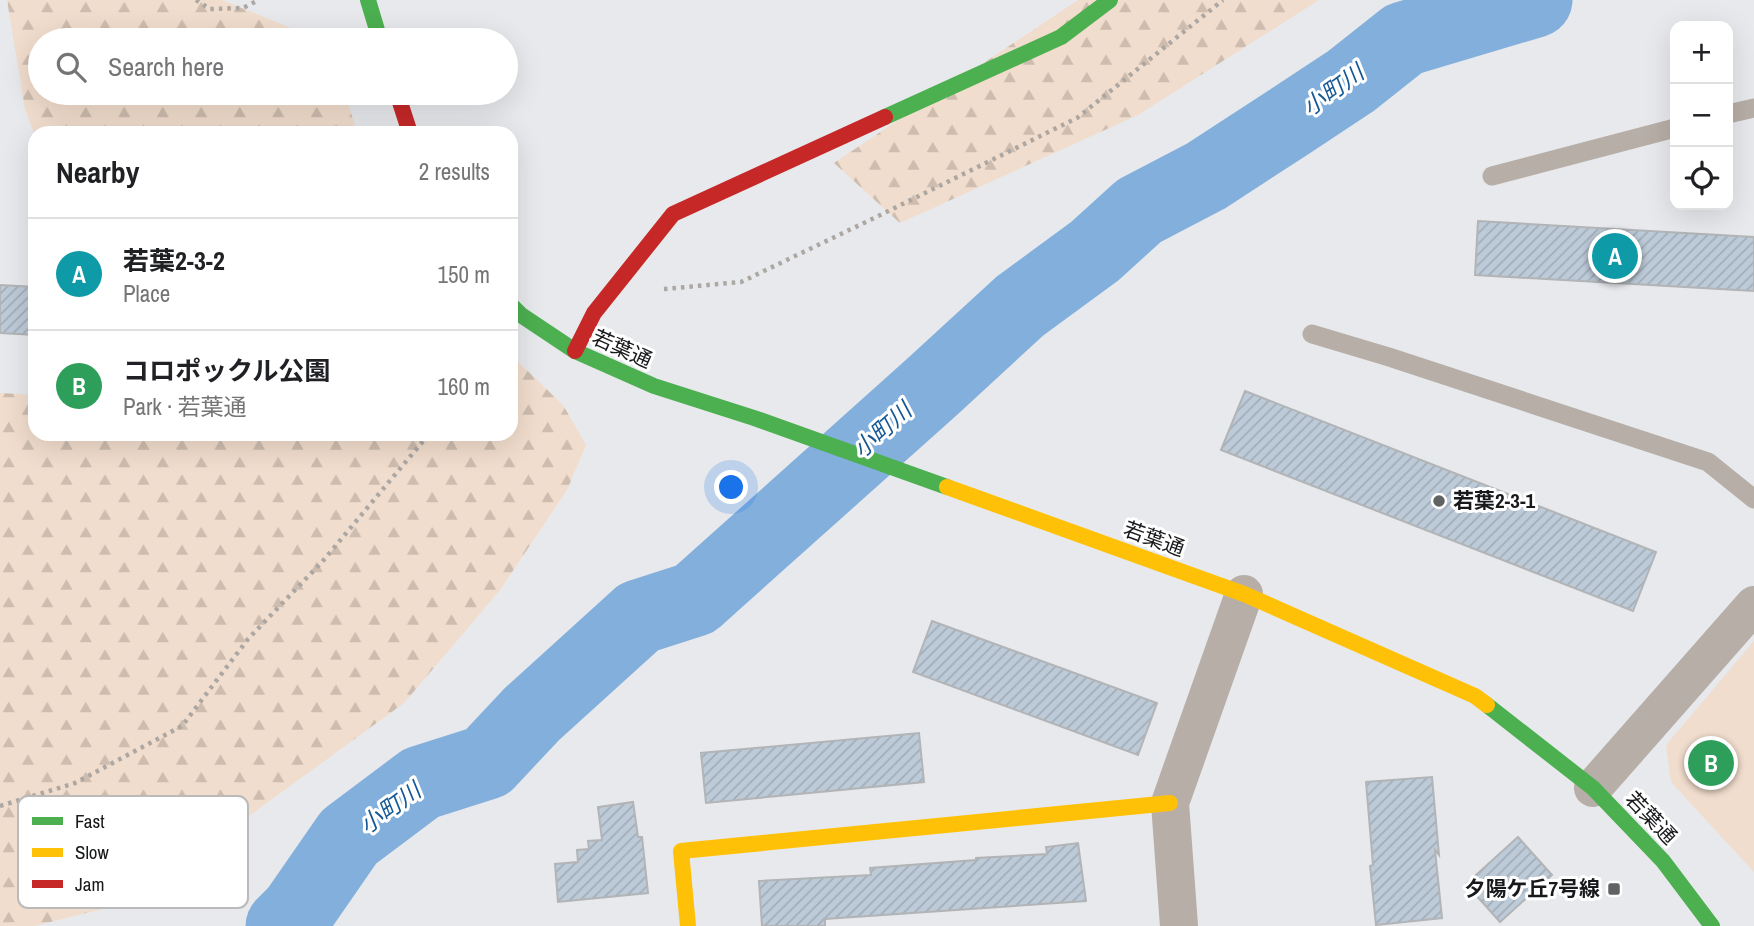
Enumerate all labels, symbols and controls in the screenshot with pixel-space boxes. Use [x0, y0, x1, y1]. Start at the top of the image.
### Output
map controls [1670, 21, 1733, 210]
button: + [1670, 21, 1733, 84]
search box [28, 28, 518, 105]
icon: search [52, 48, 90, 86]
text: Search here [108, 49, 224, 84]
water label: 小町川 [1296, 55, 1372, 122]
button: − [1670, 84, 1733, 147]
button: locate [1670, 147, 1733, 210]
text: Nearby [56, 152, 139, 192]
text: 2 results [419, 156, 490, 187]
pin: A [1592, 230, 1638, 282]
text: 若葉2-3-2 [123, 243, 225, 278]
text: A [72, 259, 86, 290]
text: 150 m [438, 259, 490, 290]
text: Place [123, 278, 170, 309]
street label: 若葉通 [588, 322, 657, 375]
text: コロポックル公園 [123, 353, 330, 388]
text: B [72, 371, 86, 402]
text: 160 m [438, 371, 490, 402]
text: Park · 若葉通 [123, 391, 247, 422]
water label: 小町川 [846, 393, 920, 464]
your location [714, 470, 748, 504]
place label: 若葉2-3-1 [1453, 486, 1536, 515]
marker: 若葉2-3-1 [1431, 493, 1447, 509]
street label: 若葉通 [1120, 514, 1189, 563]
pin: B [1688, 737, 1734, 789]
water label: 小町川 [353, 773, 429, 840]
street label: 若葉通 [1619, 785, 1684, 850]
legend [18, 796, 248, 908]
text: Fast [75, 808, 105, 834]
text: Slow [75, 839, 110, 865]
text: Jam [75, 871, 104, 897]
place label: 夕陽ケ丘7号線 [1464, 874, 1600, 903]
marker: 夕陽ケ丘7号線 [1606, 881, 1622, 897]

